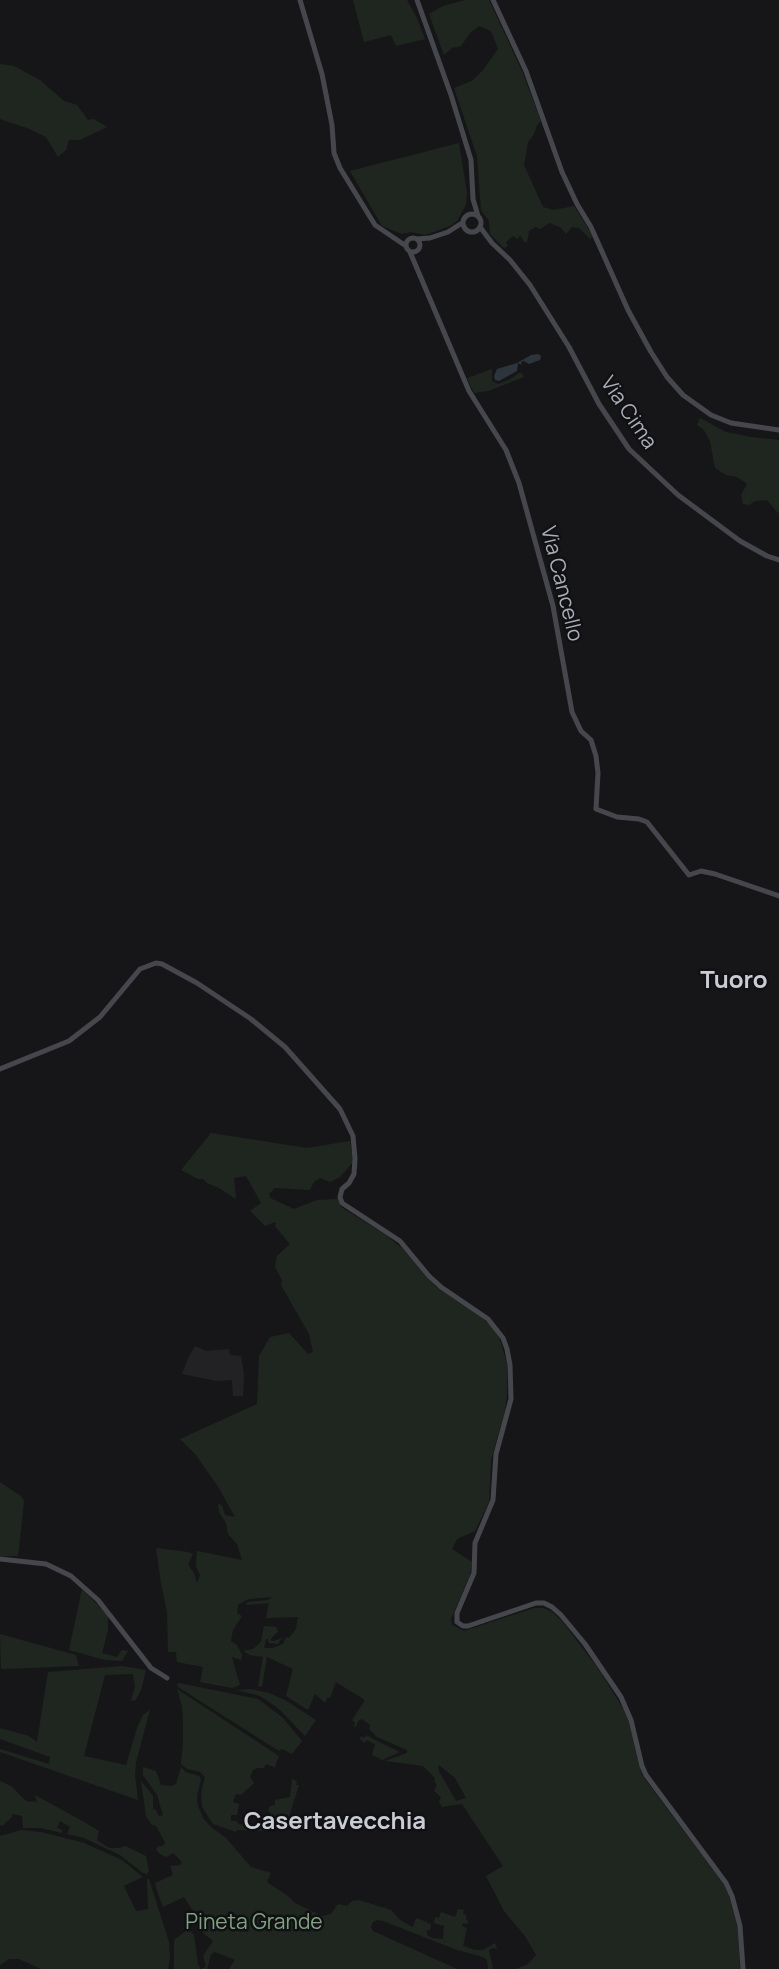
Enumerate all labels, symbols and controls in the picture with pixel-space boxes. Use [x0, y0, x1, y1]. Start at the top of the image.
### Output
street label: Via Cima [595, 372, 661, 454]
street label: Via Cancello [535, 524, 587, 644]
district label: Tuoro [700, 967, 768, 995]
district label: Casertavecchia [244, 1808, 426, 1836]
park label: Pineta Grande [185, 1910, 323, 1936]

